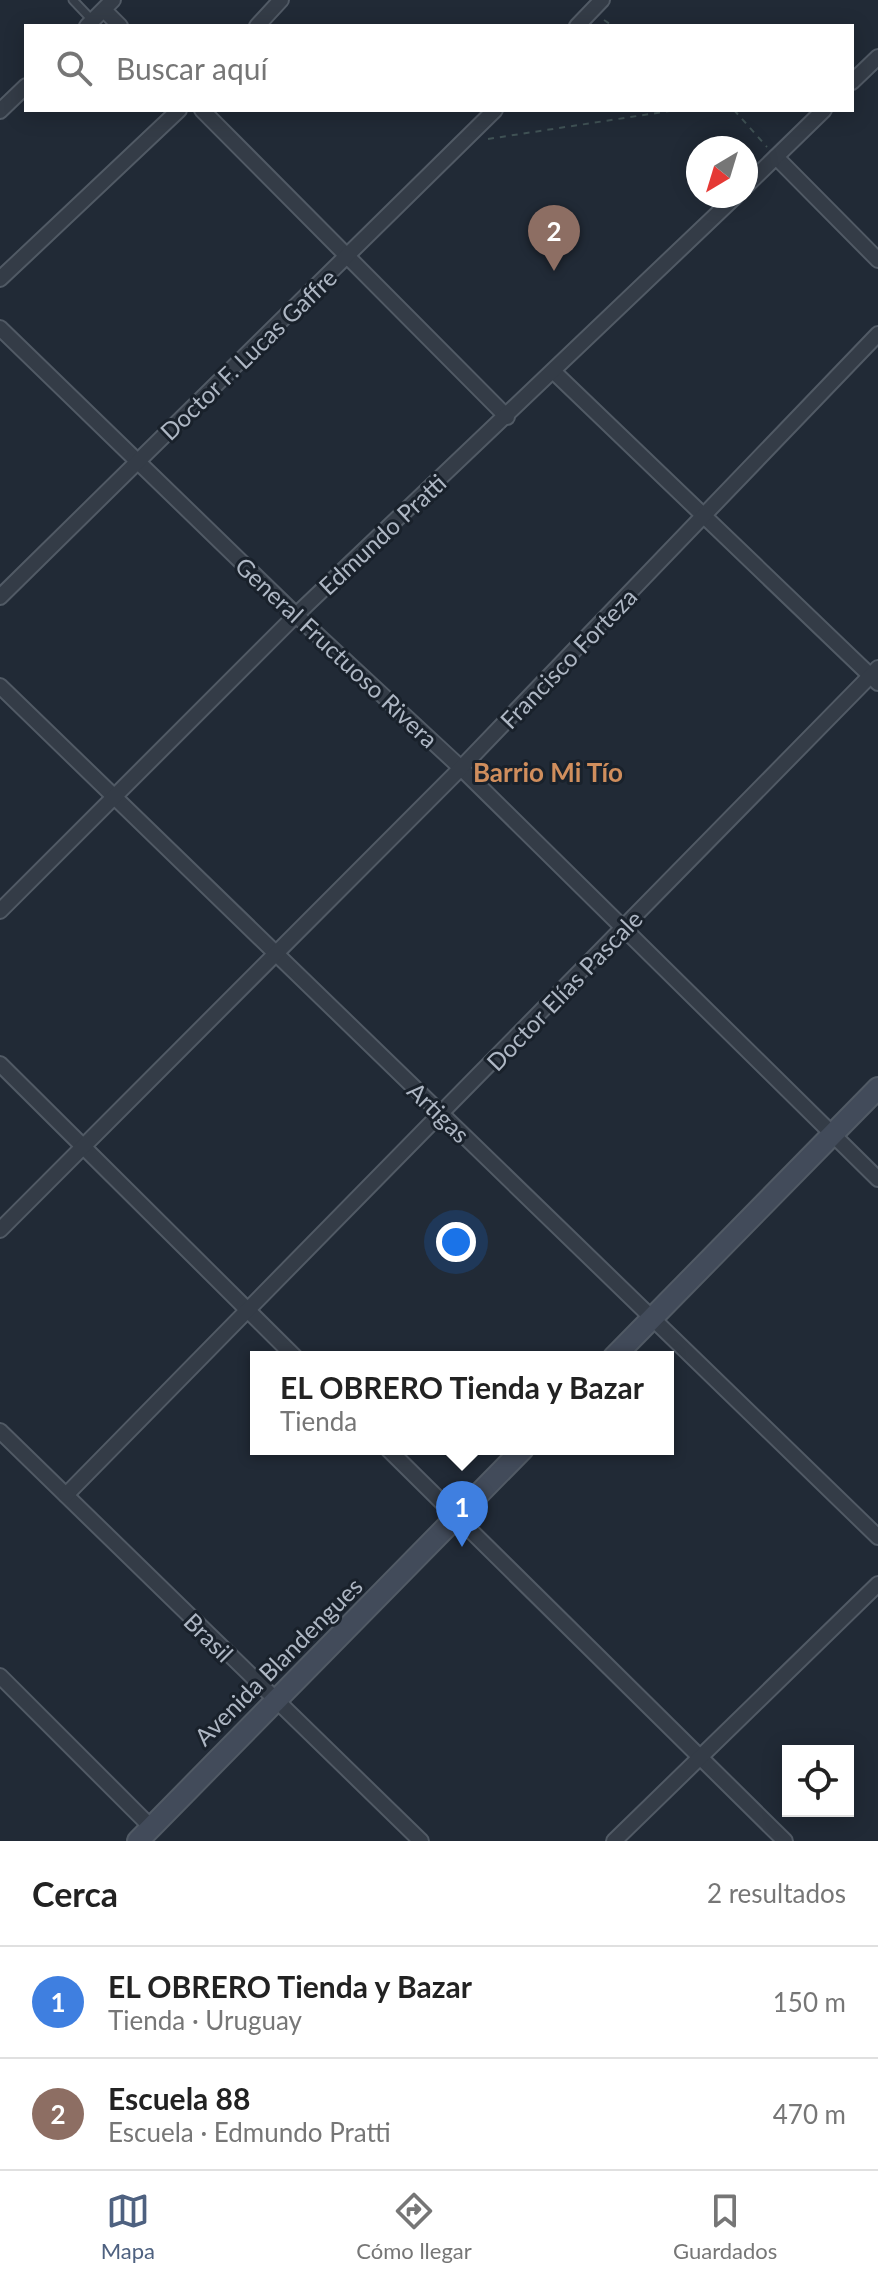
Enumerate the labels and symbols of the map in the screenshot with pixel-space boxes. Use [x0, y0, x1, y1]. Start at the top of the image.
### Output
north arrow [686, 136, 758, 208]
pin: 2 [528, 205, 580, 271]
street label: Doctor F. Lucas Gaffre [154, 262, 342, 446]
street label: Edmundo Pratti [312, 468, 452, 600]
street label: General Fructuoso Rivera [230, 551, 444, 753]
street label: Francisco Forteza [494, 582, 642, 734]
district label: Barrio Mi Tío [473, 756, 623, 788]
street label: Doctor Elías Pascale [480, 904, 648, 1076]
street label: Artigas [402, 1076, 476, 1148]
your location [436, 1222, 476, 1262]
pin: 1 [436, 1481, 488, 1547]
street label: Avenida Blandengues [188, 1571, 368, 1751]
street label: Brasil [178, 1606, 240, 1668]

